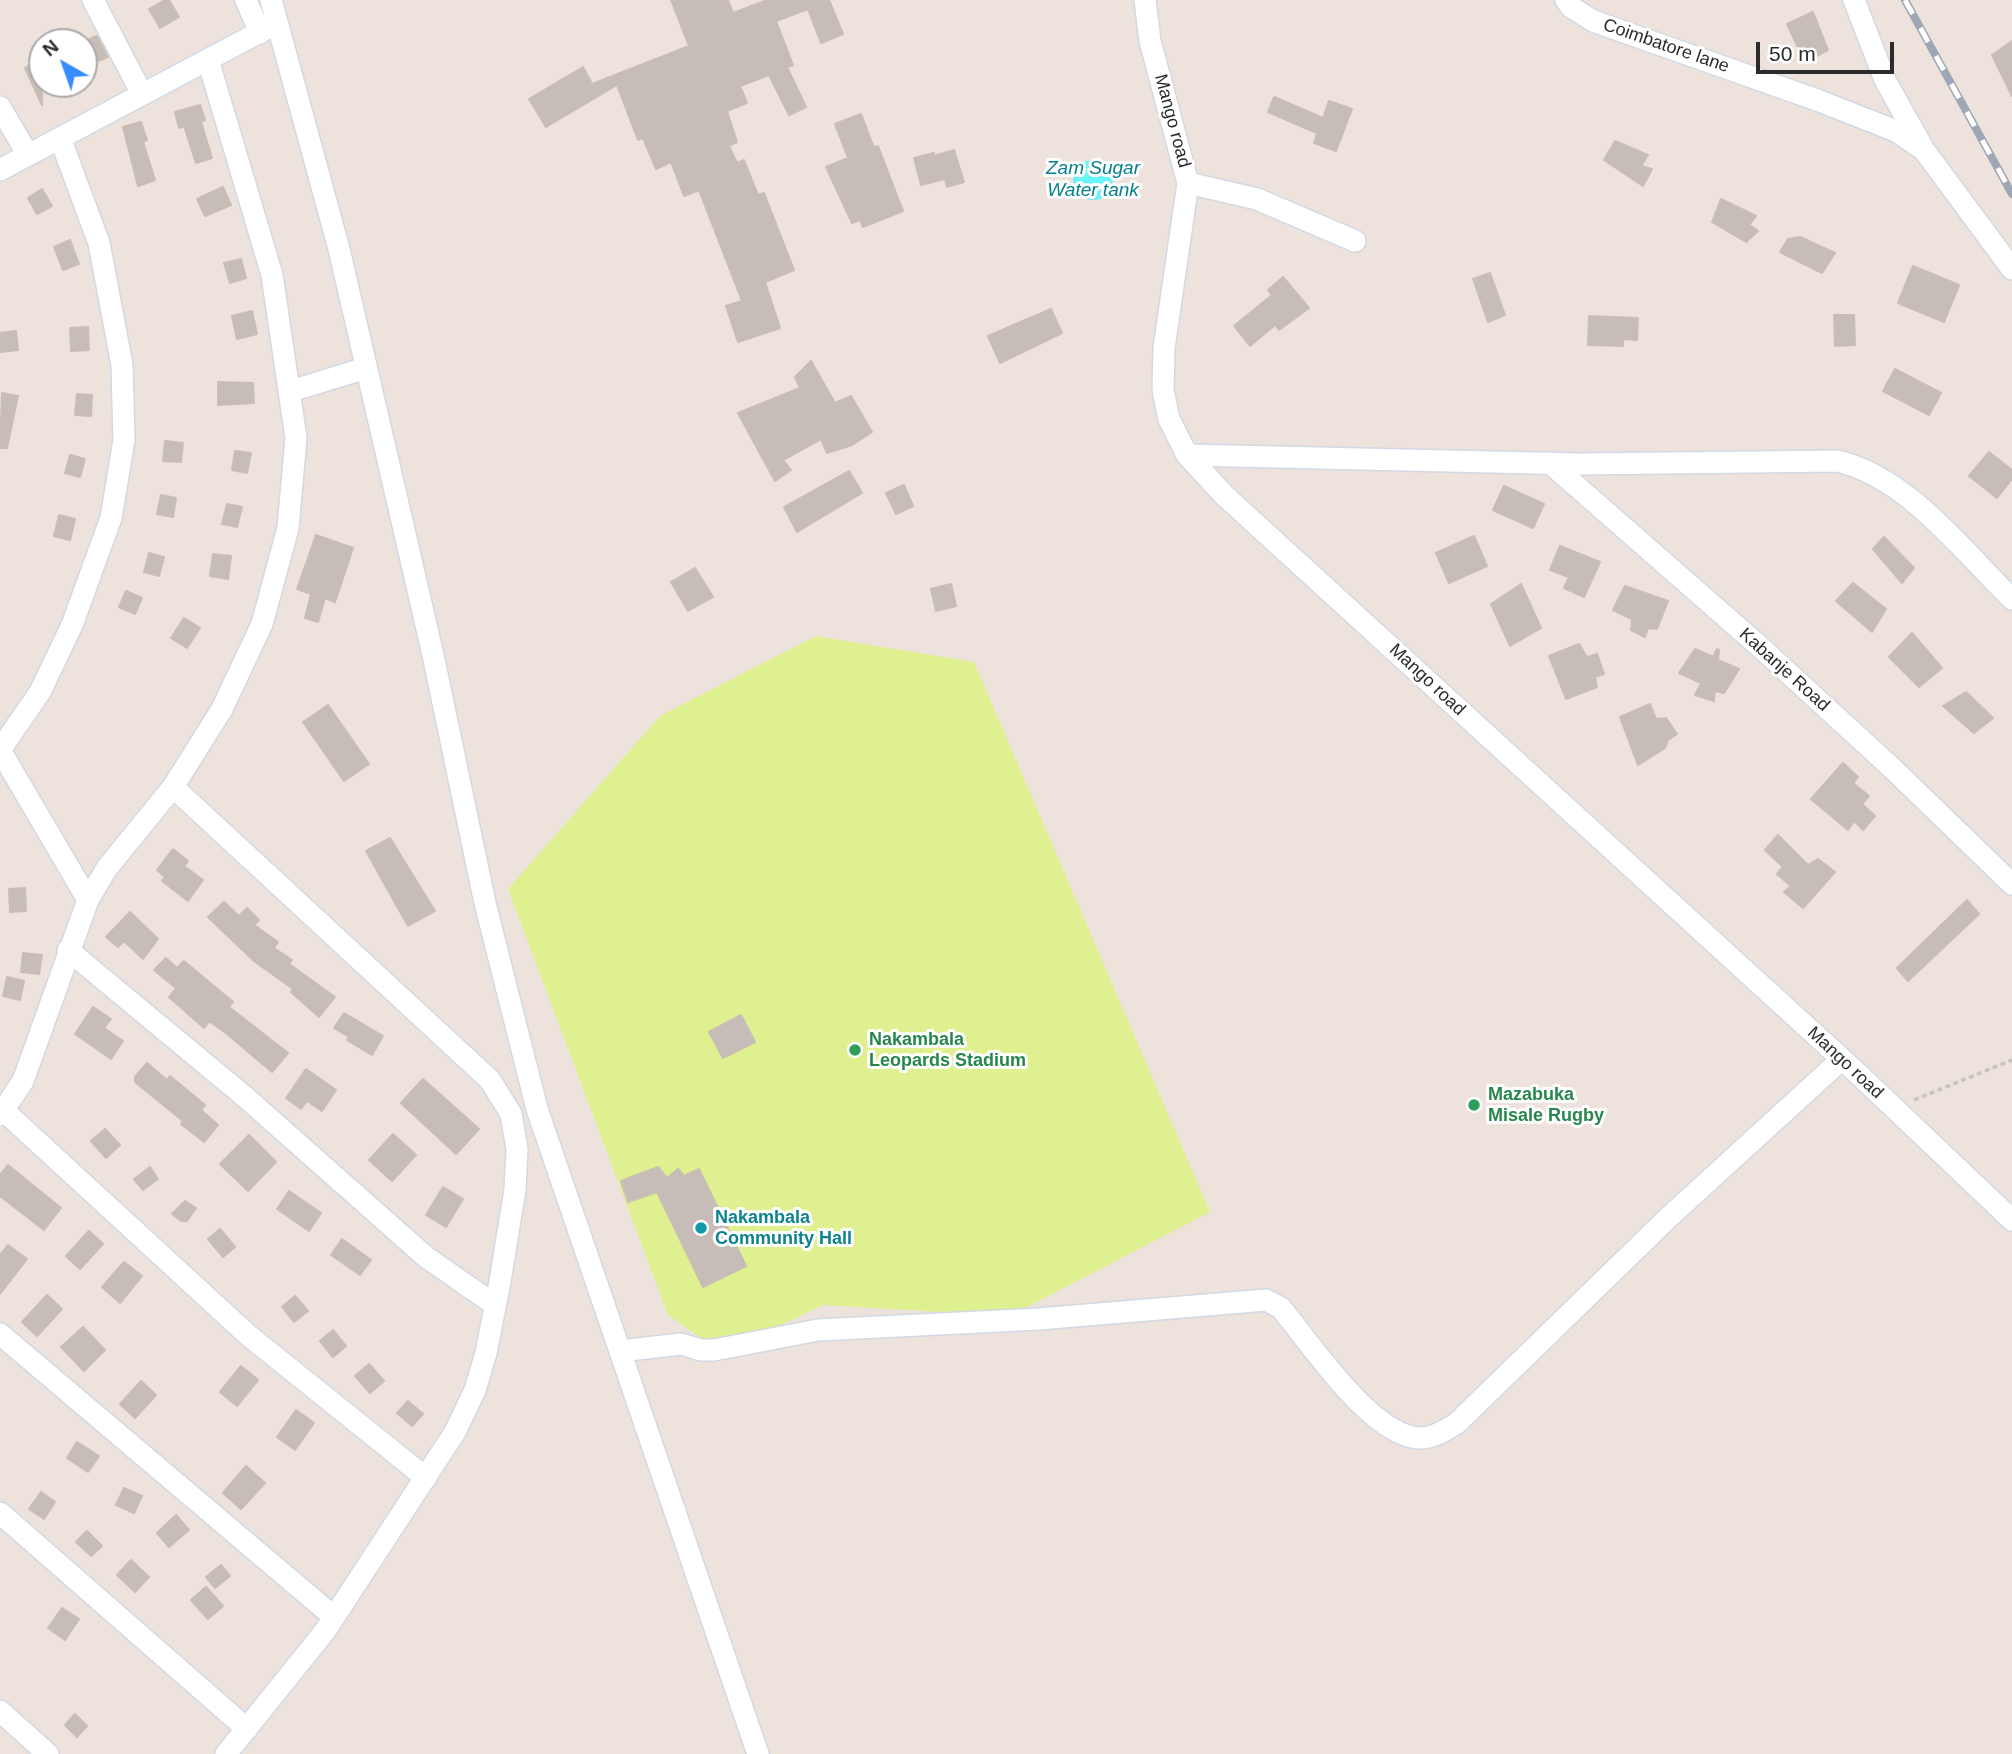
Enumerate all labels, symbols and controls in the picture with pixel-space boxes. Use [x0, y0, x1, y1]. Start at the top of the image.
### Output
street label: Coimbatore lane [1600, 14, 1732, 78]
north arrow [28, 28, 98, 98]
scale bar [1760, 28, 1898, 72]
text: N [38, 36, 62, 61]
text: 50 m [1769, 42, 1816, 65]
street label: Mango road [1149, 72, 1195, 170]
water label: Zam Sugar Water tank [1046, 158, 1140, 202]
street label: Kabanje Road [1734, 624, 1834, 716]
street label: Mango road [1385, 639, 1469, 721]
street label: Mango road [1803, 1022, 1887, 1104]
place label: Nakambala Leopards Stadium [869, 1029, 1026, 1072]
marker: Nakambala Leopards Stadium [847, 1042, 863, 1058]
place label: Mazabuka Misale Rugby [1488, 1084, 1604, 1126]
marker: Mazabuka Misale Rugby [1466, 1097, 1482, 1113]
place label: Nakambala Community Hall [715, 1207, 852, 1250]
marker: Nakambala Community Hall [693, 1220, 709, 1236]

